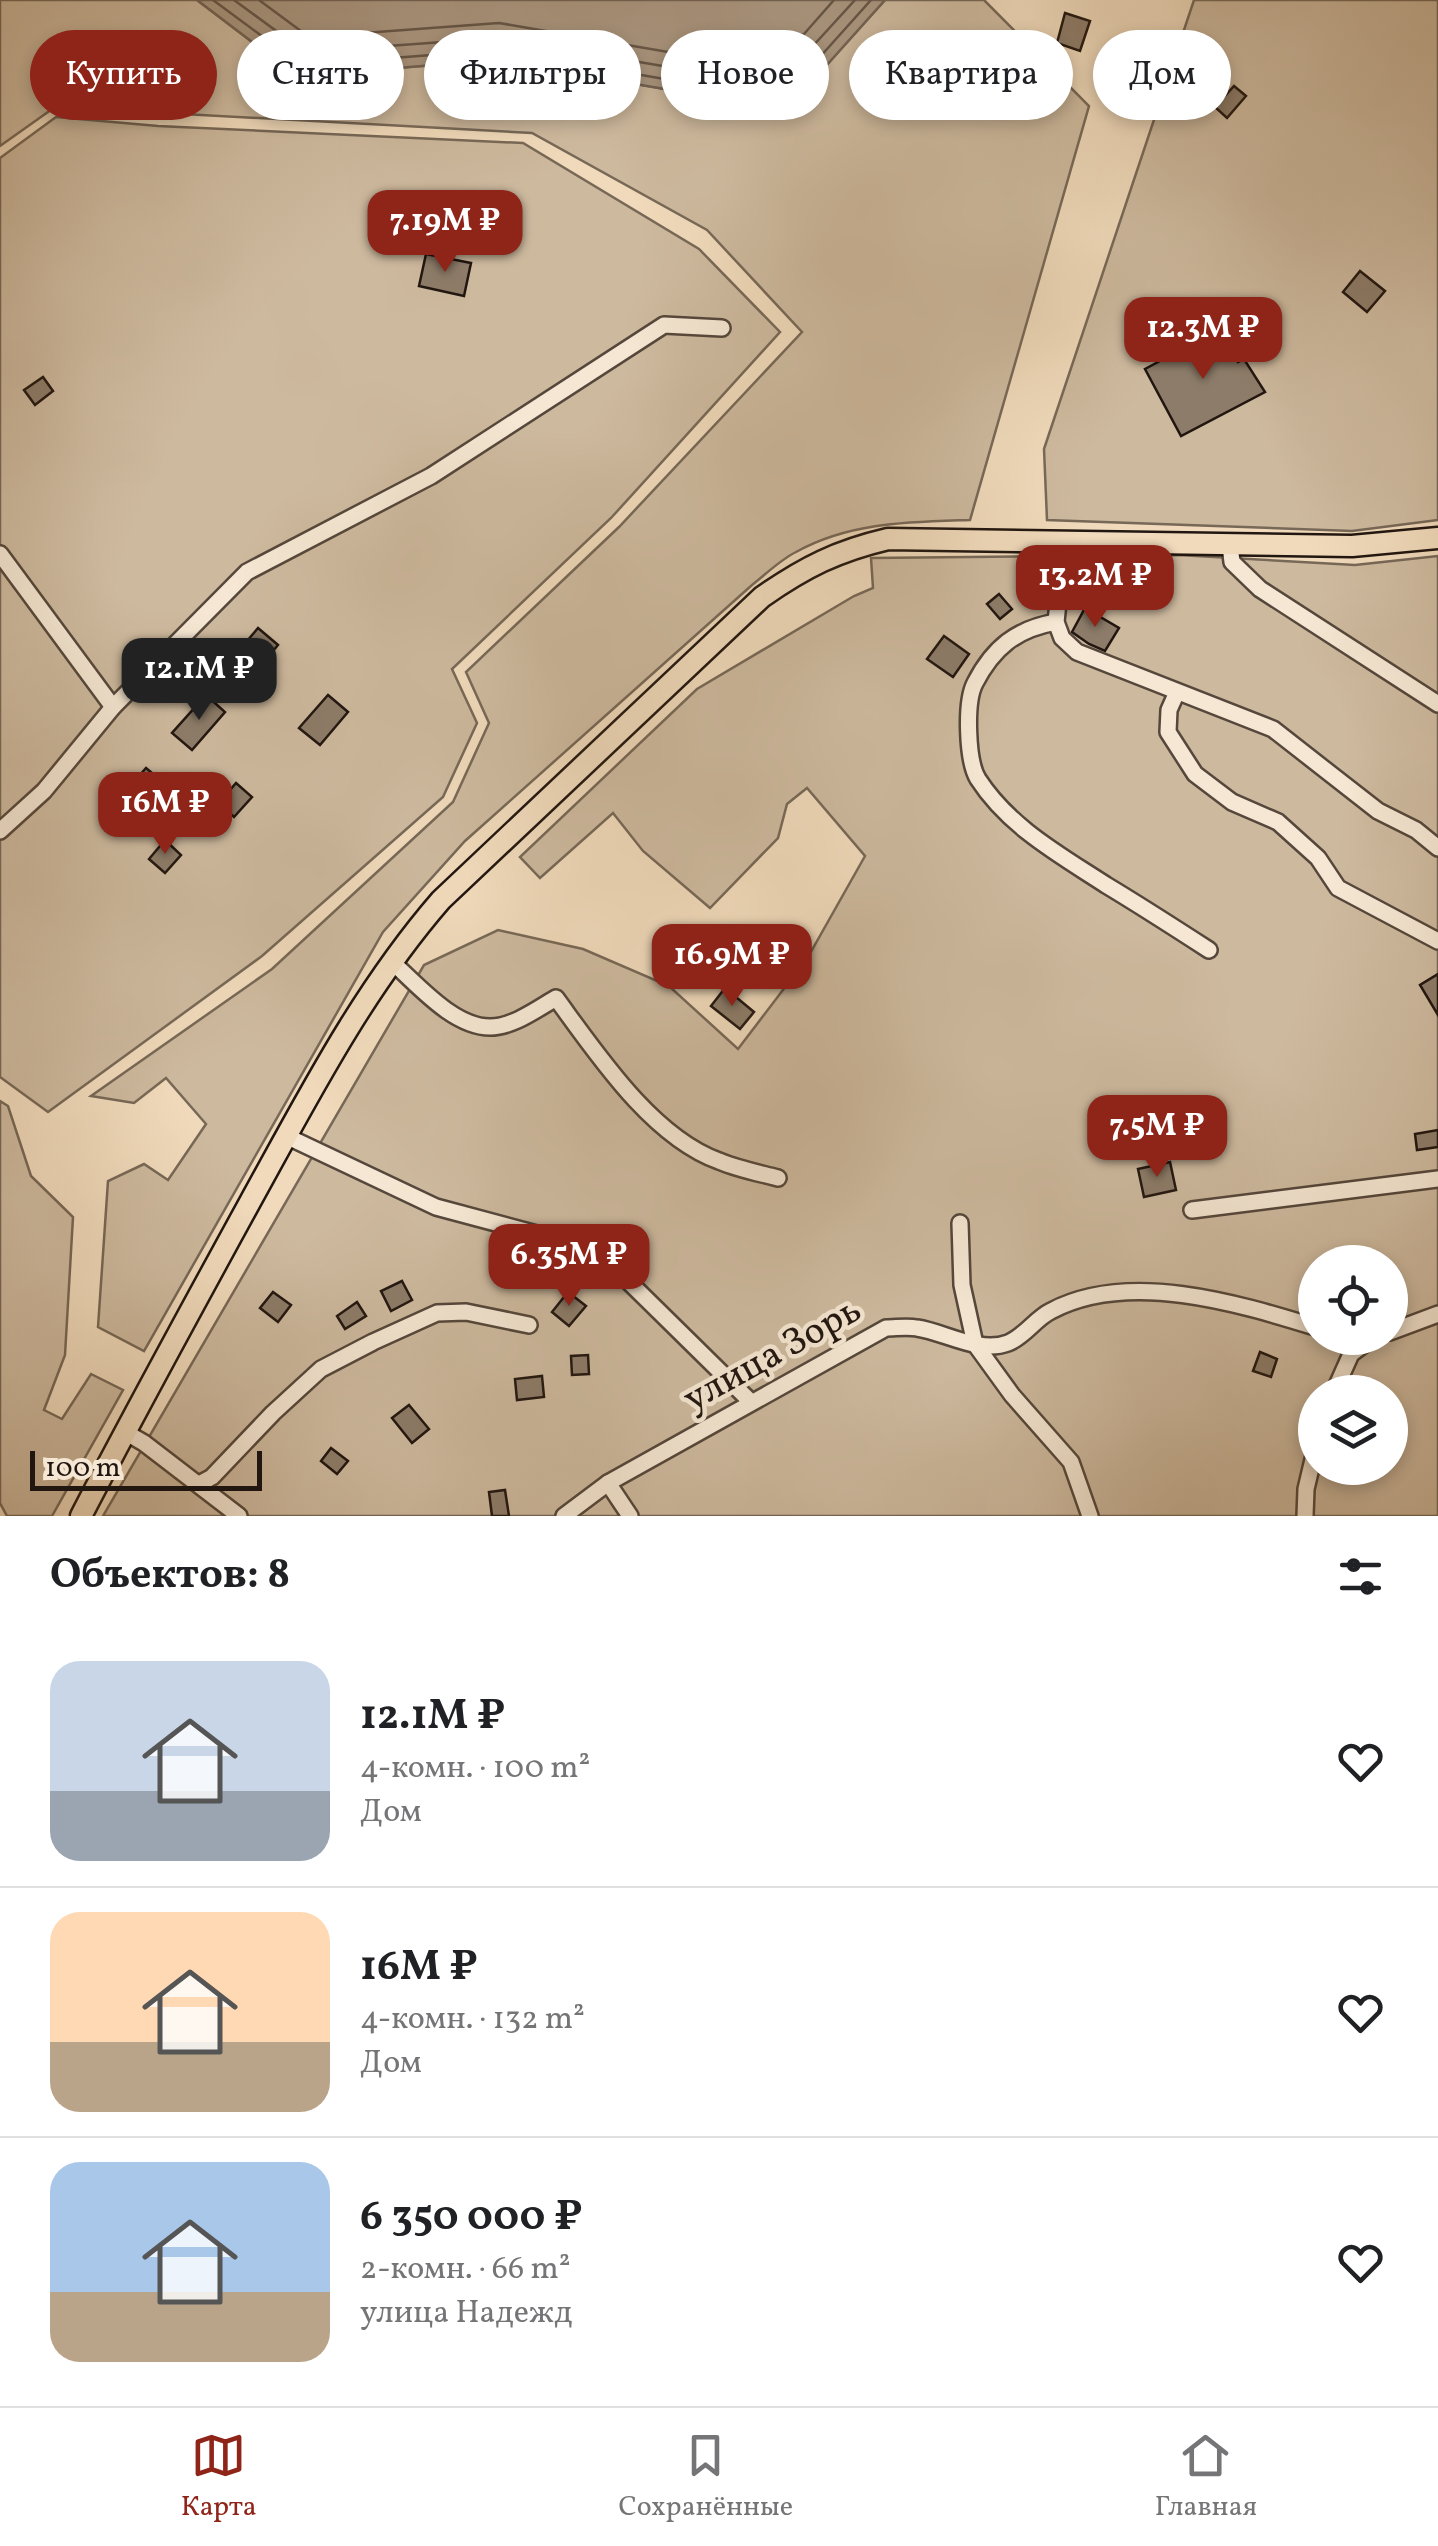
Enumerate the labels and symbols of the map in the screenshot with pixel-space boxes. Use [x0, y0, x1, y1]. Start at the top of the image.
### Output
pin: 7.19M ₽ [353, 190, 537, 275]
pin: 12.3M ₽ [1111, 297, 1295, 382]
pin: 13.2M ₽ [1003, 545, 1187, 630]
pin: 12.1M ₽ [107, 638, 291, 723]
pin: 16M ₽ [95, 772, 235, 857]
pin: 16.9M ₽ [640, 924, 824, 1009]
pin: 7.5M ₽ [1076, 1095, 1238, 1180]
pin: 6.35M ₽ [477, 1224, 661, 1309]
street label: улица Зорь [674, 1285, 872, 1427]
scale bar [30, 1446, 262, 1490]

